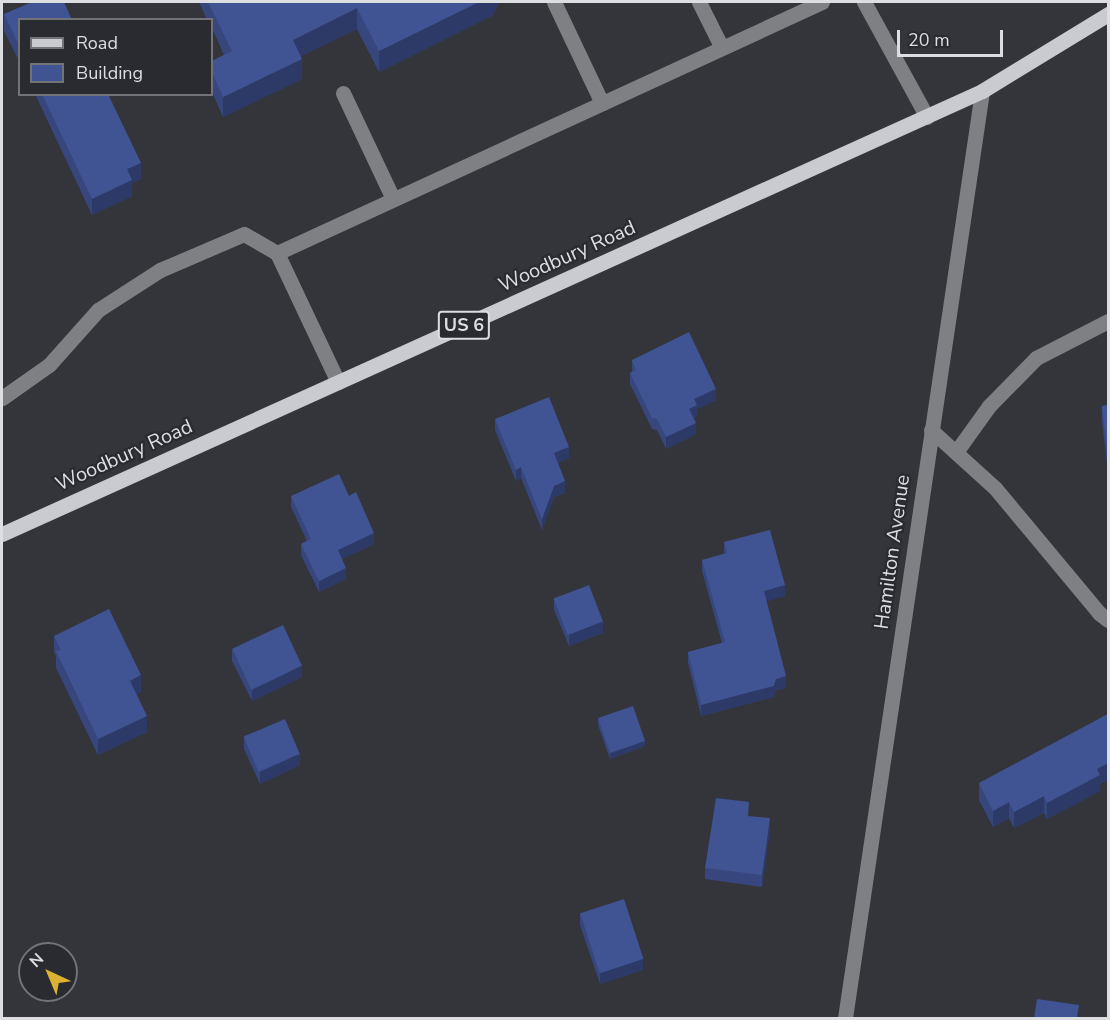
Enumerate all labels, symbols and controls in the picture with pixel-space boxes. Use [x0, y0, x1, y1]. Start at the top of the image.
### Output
legend [18, 18, 213, 96]
scale bar [900, 18, 1006, 56]
text: 20 m [908, 28, 950, 52]
text: Road [76, 31, 118, 55]
text: Building [76, 61, 143, 85]
street label: Woodbury Road [495, 215, 639, 297]
road number: US 6 [437, 310, 491, 340]
street label: Woodbury Road [52, 414, 196, 496]
street label: Hamilton Avenue [869, 473, 915, 631]
north arrow [18, 942, 78, 1002]
text: N [25, 948, 49, 973]

